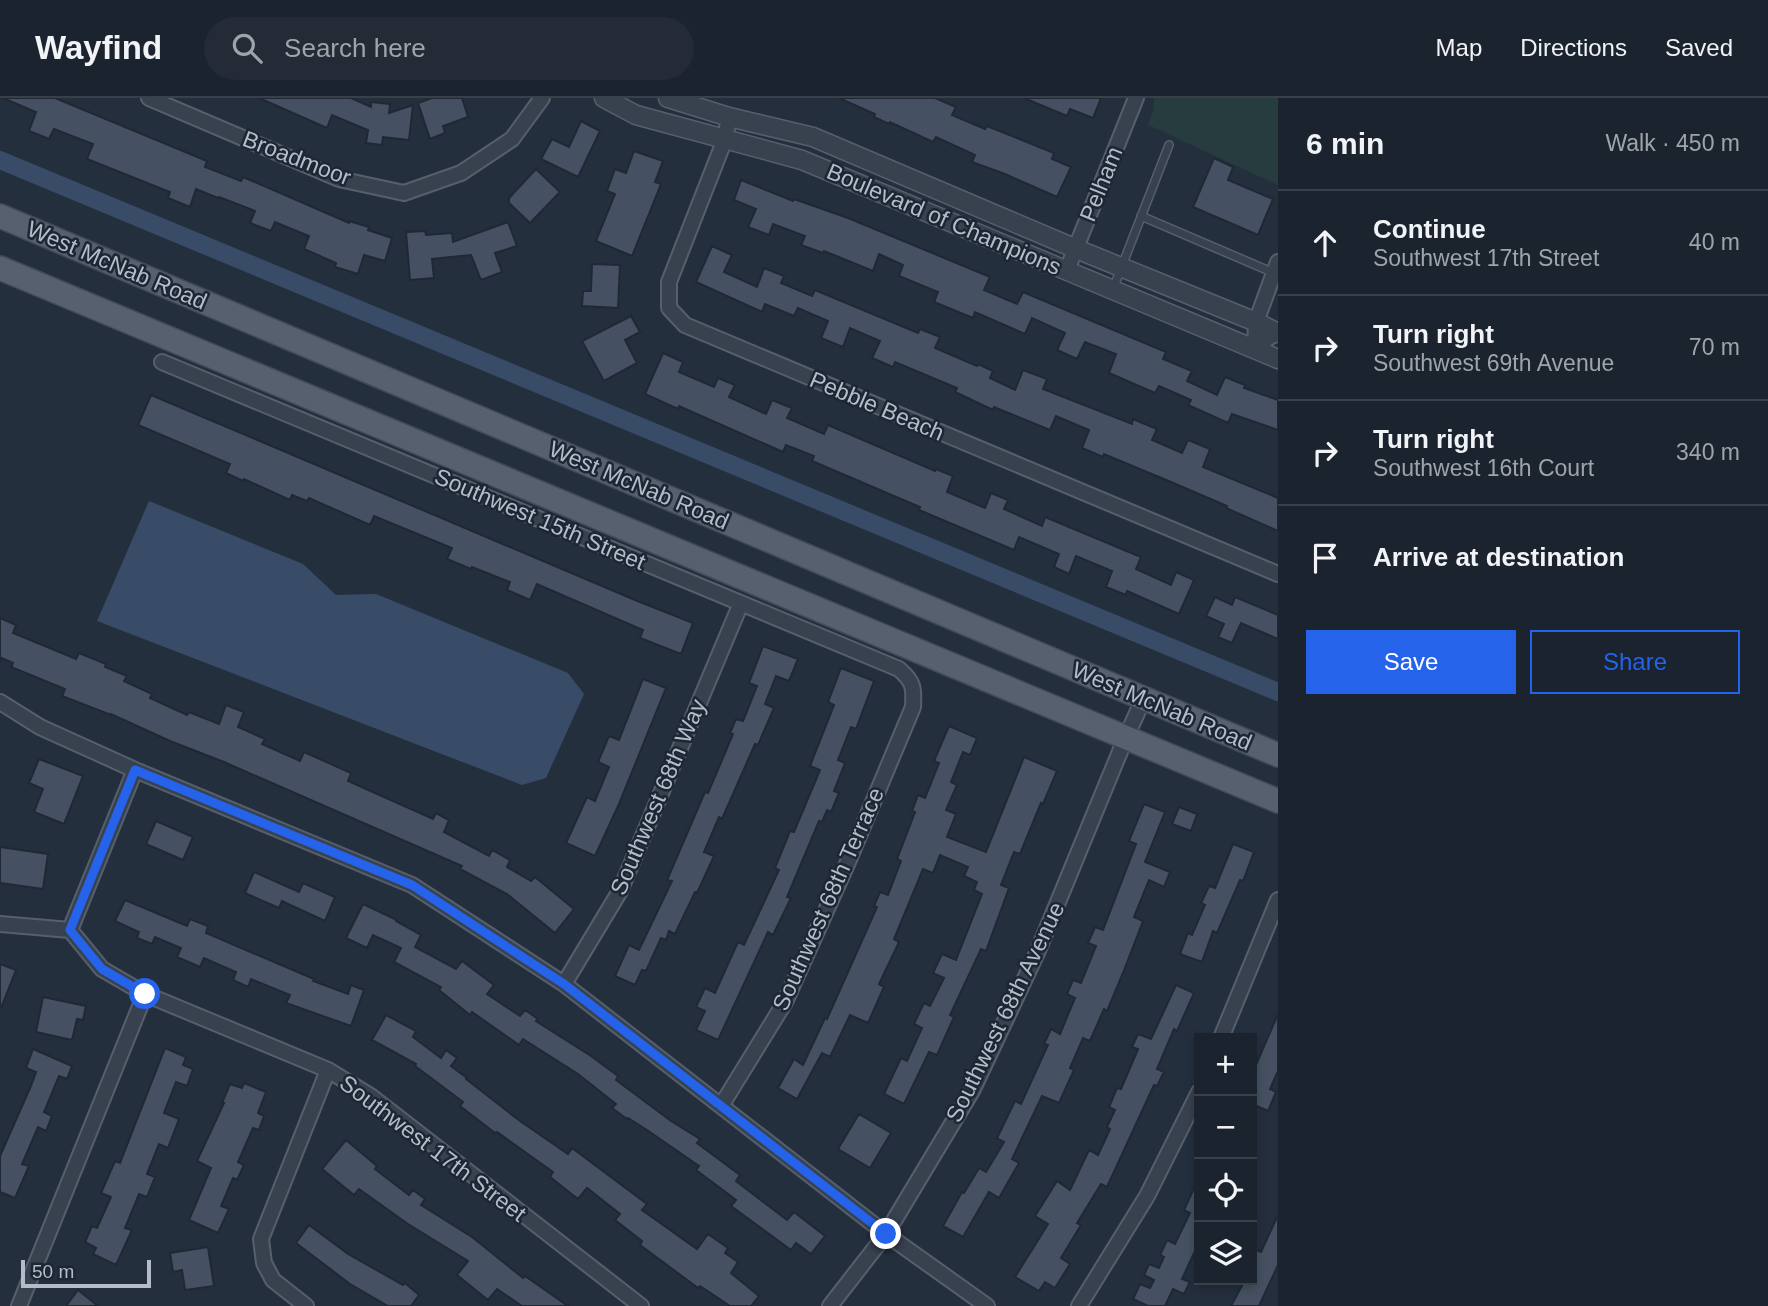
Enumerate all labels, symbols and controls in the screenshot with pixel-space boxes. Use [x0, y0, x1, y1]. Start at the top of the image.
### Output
search box [204, 17, 694, 80]
text: Wayfind [35, 29, 162, 66]
icon: search [228, 29, 266, 67]
text: Search here [284, 33, 426, 63]
text: Map [1436, 34, 1482, 61]
text: Directions [1520, 34, 1627, 61]
text: Saved [1665, 34, 1733, 61]
street label: Broadmoor [239, 125, 355, 191]
text: 6 min [1306, 127, 1384, 160]
text: Walk · 450 m [1605, 130, 1740, 156]
street label: Pelham [1074, 143, 1128, 225]
street label: Boulevard of Champions [823, 158, 1065, 280]
text: Continue [1373, 214, 1486, 244]
street label: West McNab Road [23, 215, 211, 315]
icon: ahead [1306, 224, 1344, 262]
text: 40 m [1689, 229, 1740, 255]
text: Southwest 17th Street [1373, 245, 1599, 271]
text: Turn right [1373, 319, 1494, 349]
icon: right [1306, 329, 1344, 367]
text: 70 m [1689, 334, 1740, 360]
text: Southwest 69th Avenue [1373, 350, 1614, 376]
street label: Pebble Beach [806, 366, 948, 446]
text: Turn right [1373, 424, 1494, 454]
icon: right [1306, 434, 1344, 472]
street label: West McNab Road [545, 435, 733, 535]
text: 340 m [1676, 439, 1740, 465]
text: Southwest 16th Court [1373, 455, 1594, 481]
street label: Southwest 15th Street [431, 463, 650, 575]
icon: arrive [1306, 539, 1344, 577]
text: Arrive at destination [1373, 542, 1624, 572]
button: Save [1306, 630, 1516, 694]
button: Share [1530, 630, 1740, 694]
street label: West McNab Road [1068, 656, 1256, 756]
street label: Southwest 68th Way [605, 695, 711, 899]
street label: Southwest 68th Terrace [767, 784, 889, 1014]
street label: Southwest 68th Avenue [940, 898, 1070, 1126]
route start [129, 978, 160, 1009]
map controls [1194, 1033, 1257, 1285]
button: + [1194, 1033, 1257, 1096]
street label: Southwest 17th Street [335, 1070, 532, 1227]
button: − [1194, 1096, 1257, 1159]
button: locate [1194, 1159, 1257, 1222]
route end [870, 1218, 901, 1249]
button: layers [1194, 1222, 1257, 1285]
scale bar [21, 1257, 150, 1289]
text: 50 m [32, 1261, 74, 1282]

